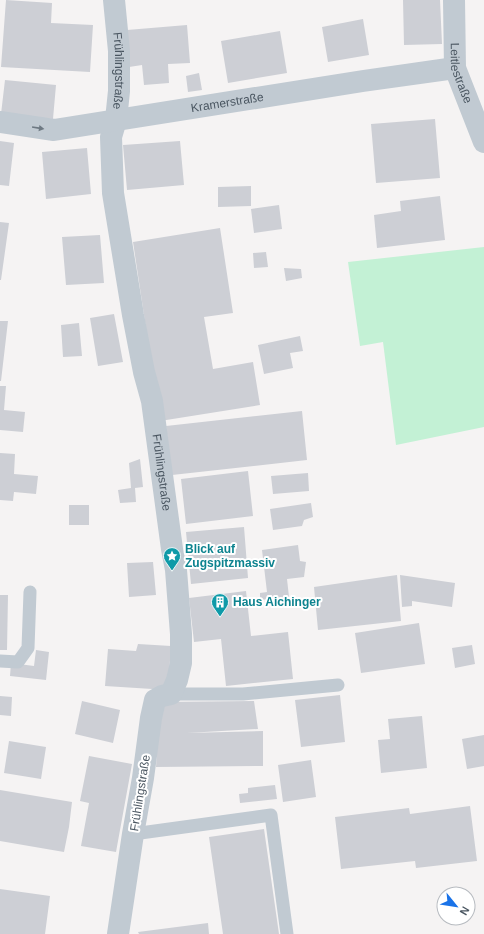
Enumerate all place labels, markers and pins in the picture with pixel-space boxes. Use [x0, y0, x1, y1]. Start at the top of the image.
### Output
place label: Blick auf Zugspitzmassiv [185, 542, 275, 570]
place icon: Blick auf Zugspitzmassiv [162, 546, 182, 571]
building icon: Haus Aichinger [210, 592, 230, 617]
place label: Haus Aichinger [233, 595, 321, 609]

